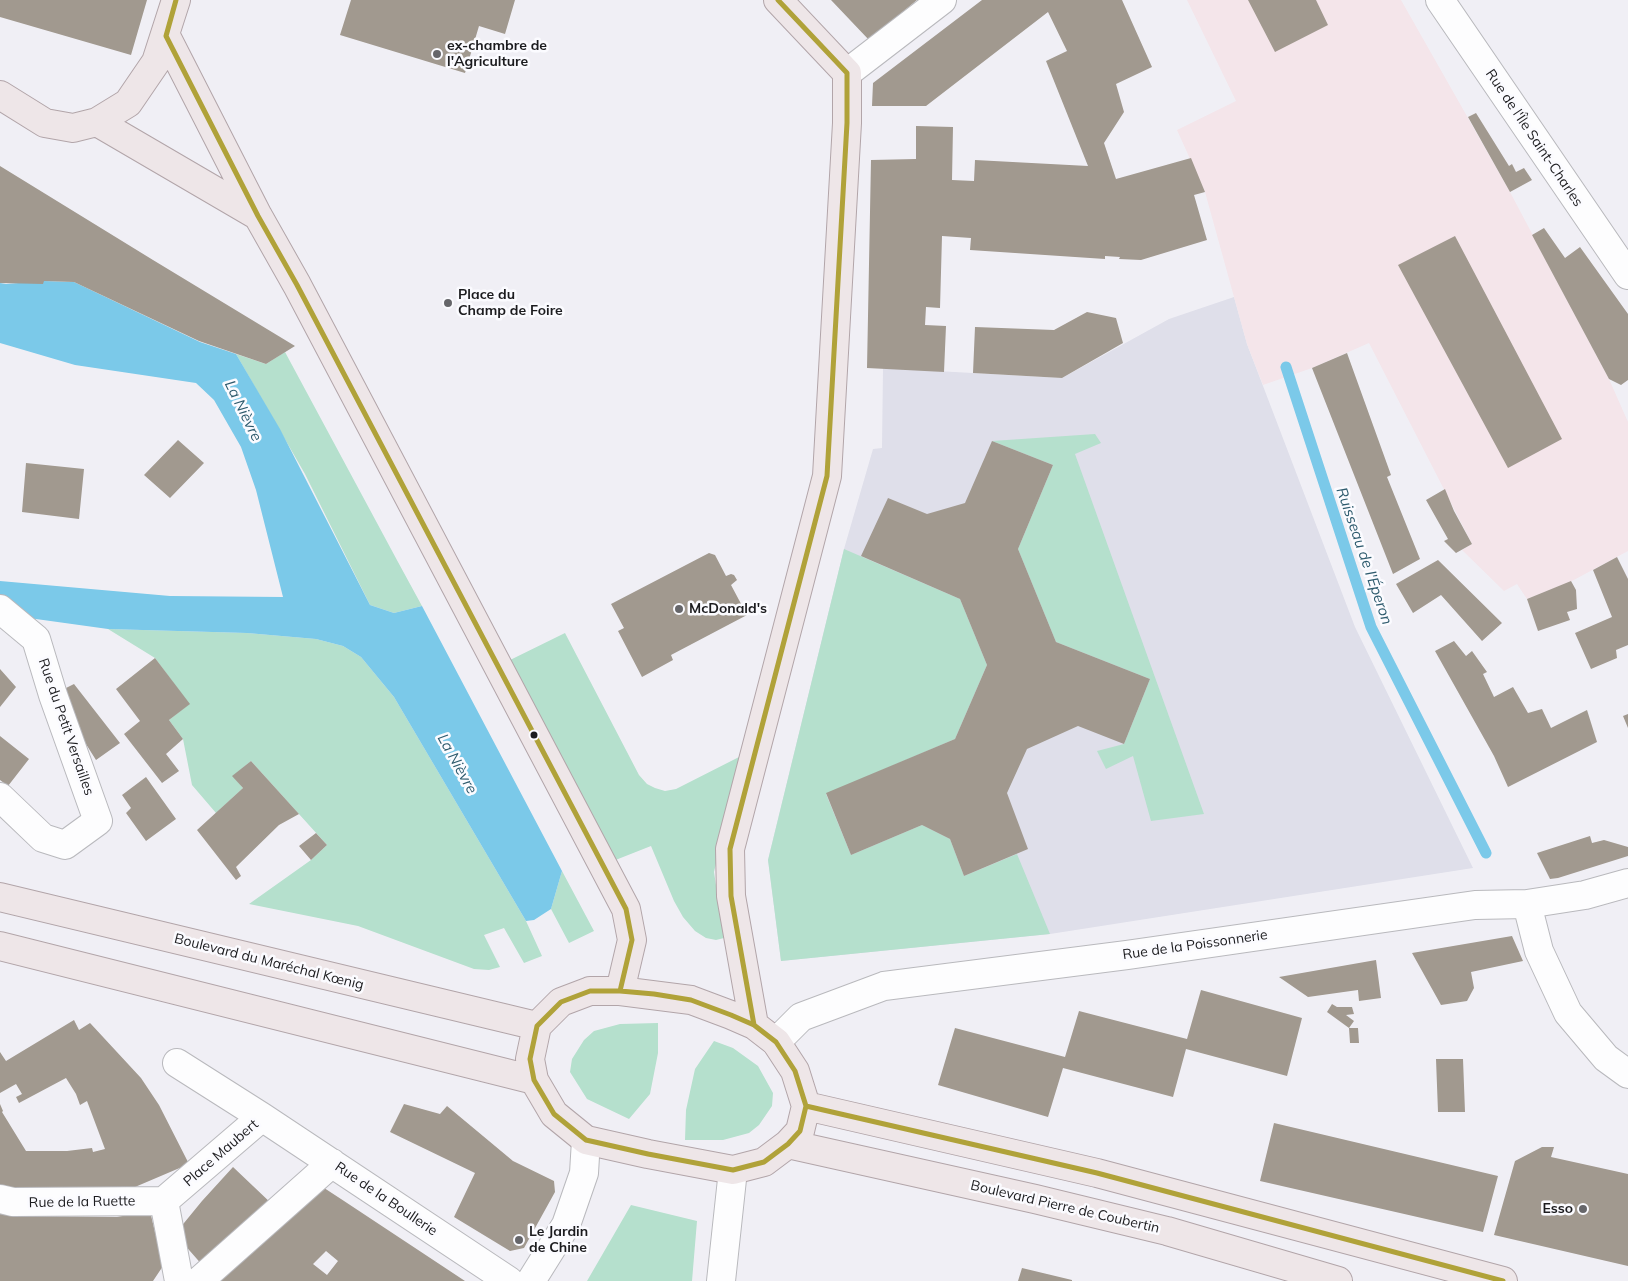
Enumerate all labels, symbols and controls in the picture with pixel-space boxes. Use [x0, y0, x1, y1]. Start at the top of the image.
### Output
place label: ex-chambre de l'Agriculture [447, 38, 547, 70]
marker: ex-chambre de l'Agriculture [431, 48, 443, 60]
street label: Rue de l'Île Saint-Charles [1482, 66, 1586, 210]
place label: Place du Champ de Foire [458, 287, 563, 320]
marker: Place du Champ de Foire [442, 297, 454, 309]
water label: La Nièvre [221, 378, 265, 444]
water label: Ruisseau de l'Éperon [1332, 485, 1396, 627]
place label: McDonald's [689, 601, 767, 617]
marker: McDonald's [673, 603, 685, 615]
street label: Rue du Petit Versailles [35, 656, 97, 798]
unlabelled marker [529, 730, 539, 740]
water label: La Nièvre [433, 731, 481, 797]
street label: Rue de la Poissonnerie [1121, 927, 1269, 963]
street label: Boulevard du Maréchal Kœnig [173, 930, 365, 994]
street label: Place Maubert [180, 1116, 262, 1190]
street label: Rue de la Boullerie [332, 1158, 440, 1240]
street label: Boulevard Pierre de Coubertin [969, 1177, 1161, 1237]
street label: Rue de la Ruette [29, 1193, 135, 1211]
place label: Esso [1542, 1201, 1573, 1217]
marker: Esso [1577, 1203, 1589, 1215]
place label: Le Jardin de Chine [529, 1224, 588, 1256]
marker: Le Jardin de Chine [513, 1234, 525, 1246]

